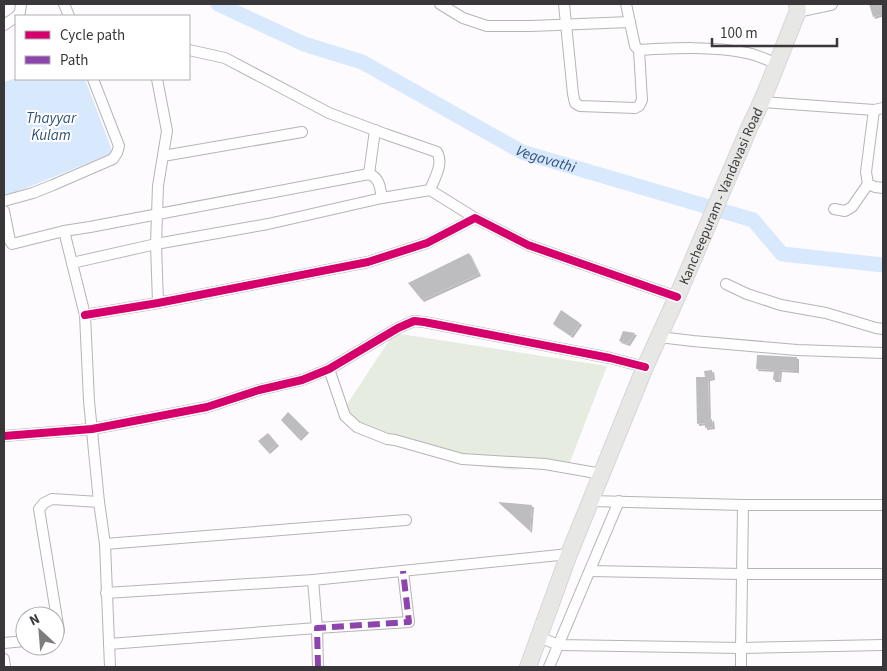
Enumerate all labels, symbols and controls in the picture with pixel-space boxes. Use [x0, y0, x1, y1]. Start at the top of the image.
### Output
legend [15, 15, 190, 80]
scale bar [712, 15, 837, 47]
text: 100 m [720, 23, 758, 44]
text: Cycle path [60, 25, 125, 46]
text: Path [60, 50, 88, 71]
street label: Kancheepuram - Vandavasi Road [674, 104, 769, 288]
water label: Thayyar Kulam [26, 108, 77, 146]
water label: Vegavathi [512, 140, 578, 178]
north arrow [15, 606, 65, 656]
text: N [26, 609, 43, 631]

